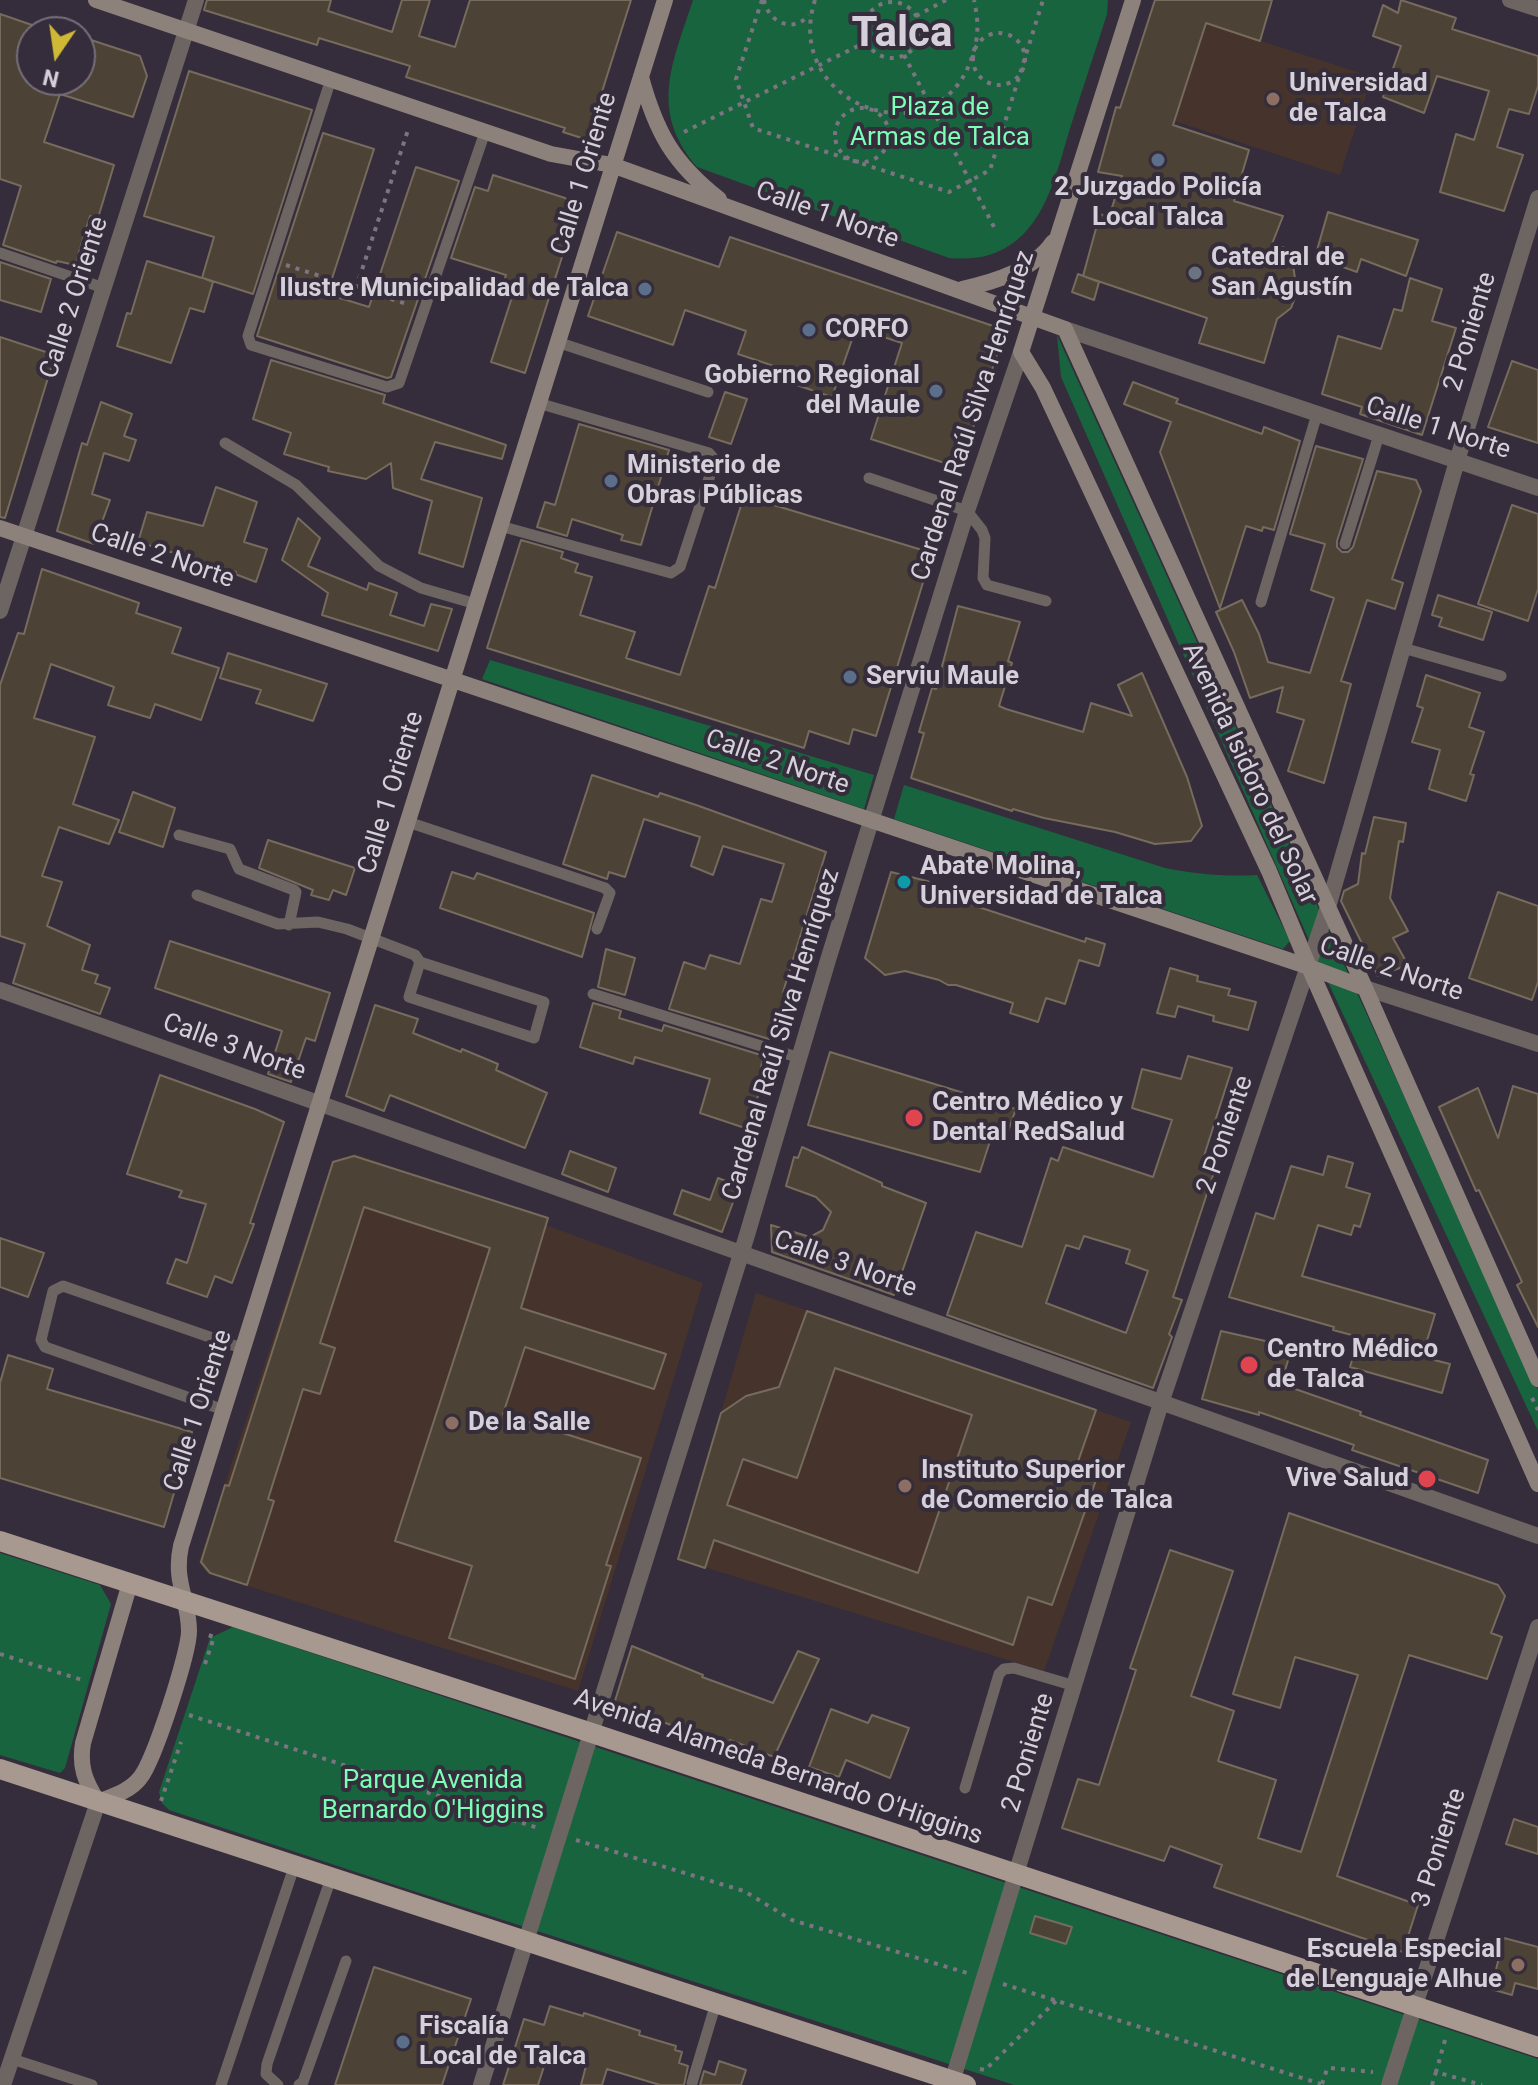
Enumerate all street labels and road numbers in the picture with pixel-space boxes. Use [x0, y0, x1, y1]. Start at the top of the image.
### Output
street label: Calle 1 Oriente [545, 89, 625, 259]
street label: Calle 1 Norte [751, 176, 903, 256]
street label: Calle 2 Oriente [34, 213, 116, 383]
street label: Cardenal Raúl Silva Henríquez [906, 247, 1042, 585]
street label: 2 Poniente [1438, 269, 1504, 395]
street label: Calle 1 Norte [1362, 391, 1514, 467]
street label: Calle 2 Norte [86, 518, 238, 596]
street label: Avenida Isidoro del Solar [1175, 638, 1323, 910]
street label: Calle 1 Oriente [352, 708, 432, 878]
street label: Calle 2 Norte [701, 724, 853, 802]
street label: Cardenal Raúl Silva Henríquez [717, 865, 847, 1205]
street label: Calle 2 Norte [1315, 931, 1467, 1009]
street label: Calle 3 Norte [158, 1008, 310, 1088]
street label: 2 Poniente [1191, 1072, 1261, 1198]
street label: Calle 3 Norte [769, 1225, 921, 1305]
street label: Calle 1 Oriente [158, 1326, 240, 1496]
street label: Avenida Alameda Bernardo O'Higgins [570, 1683, 986, 1853]
street label: 2 Poniente [996, 1690, 1062, 1816]
street label: 3 Poniente [1406, 1785, 1474, 1911]

